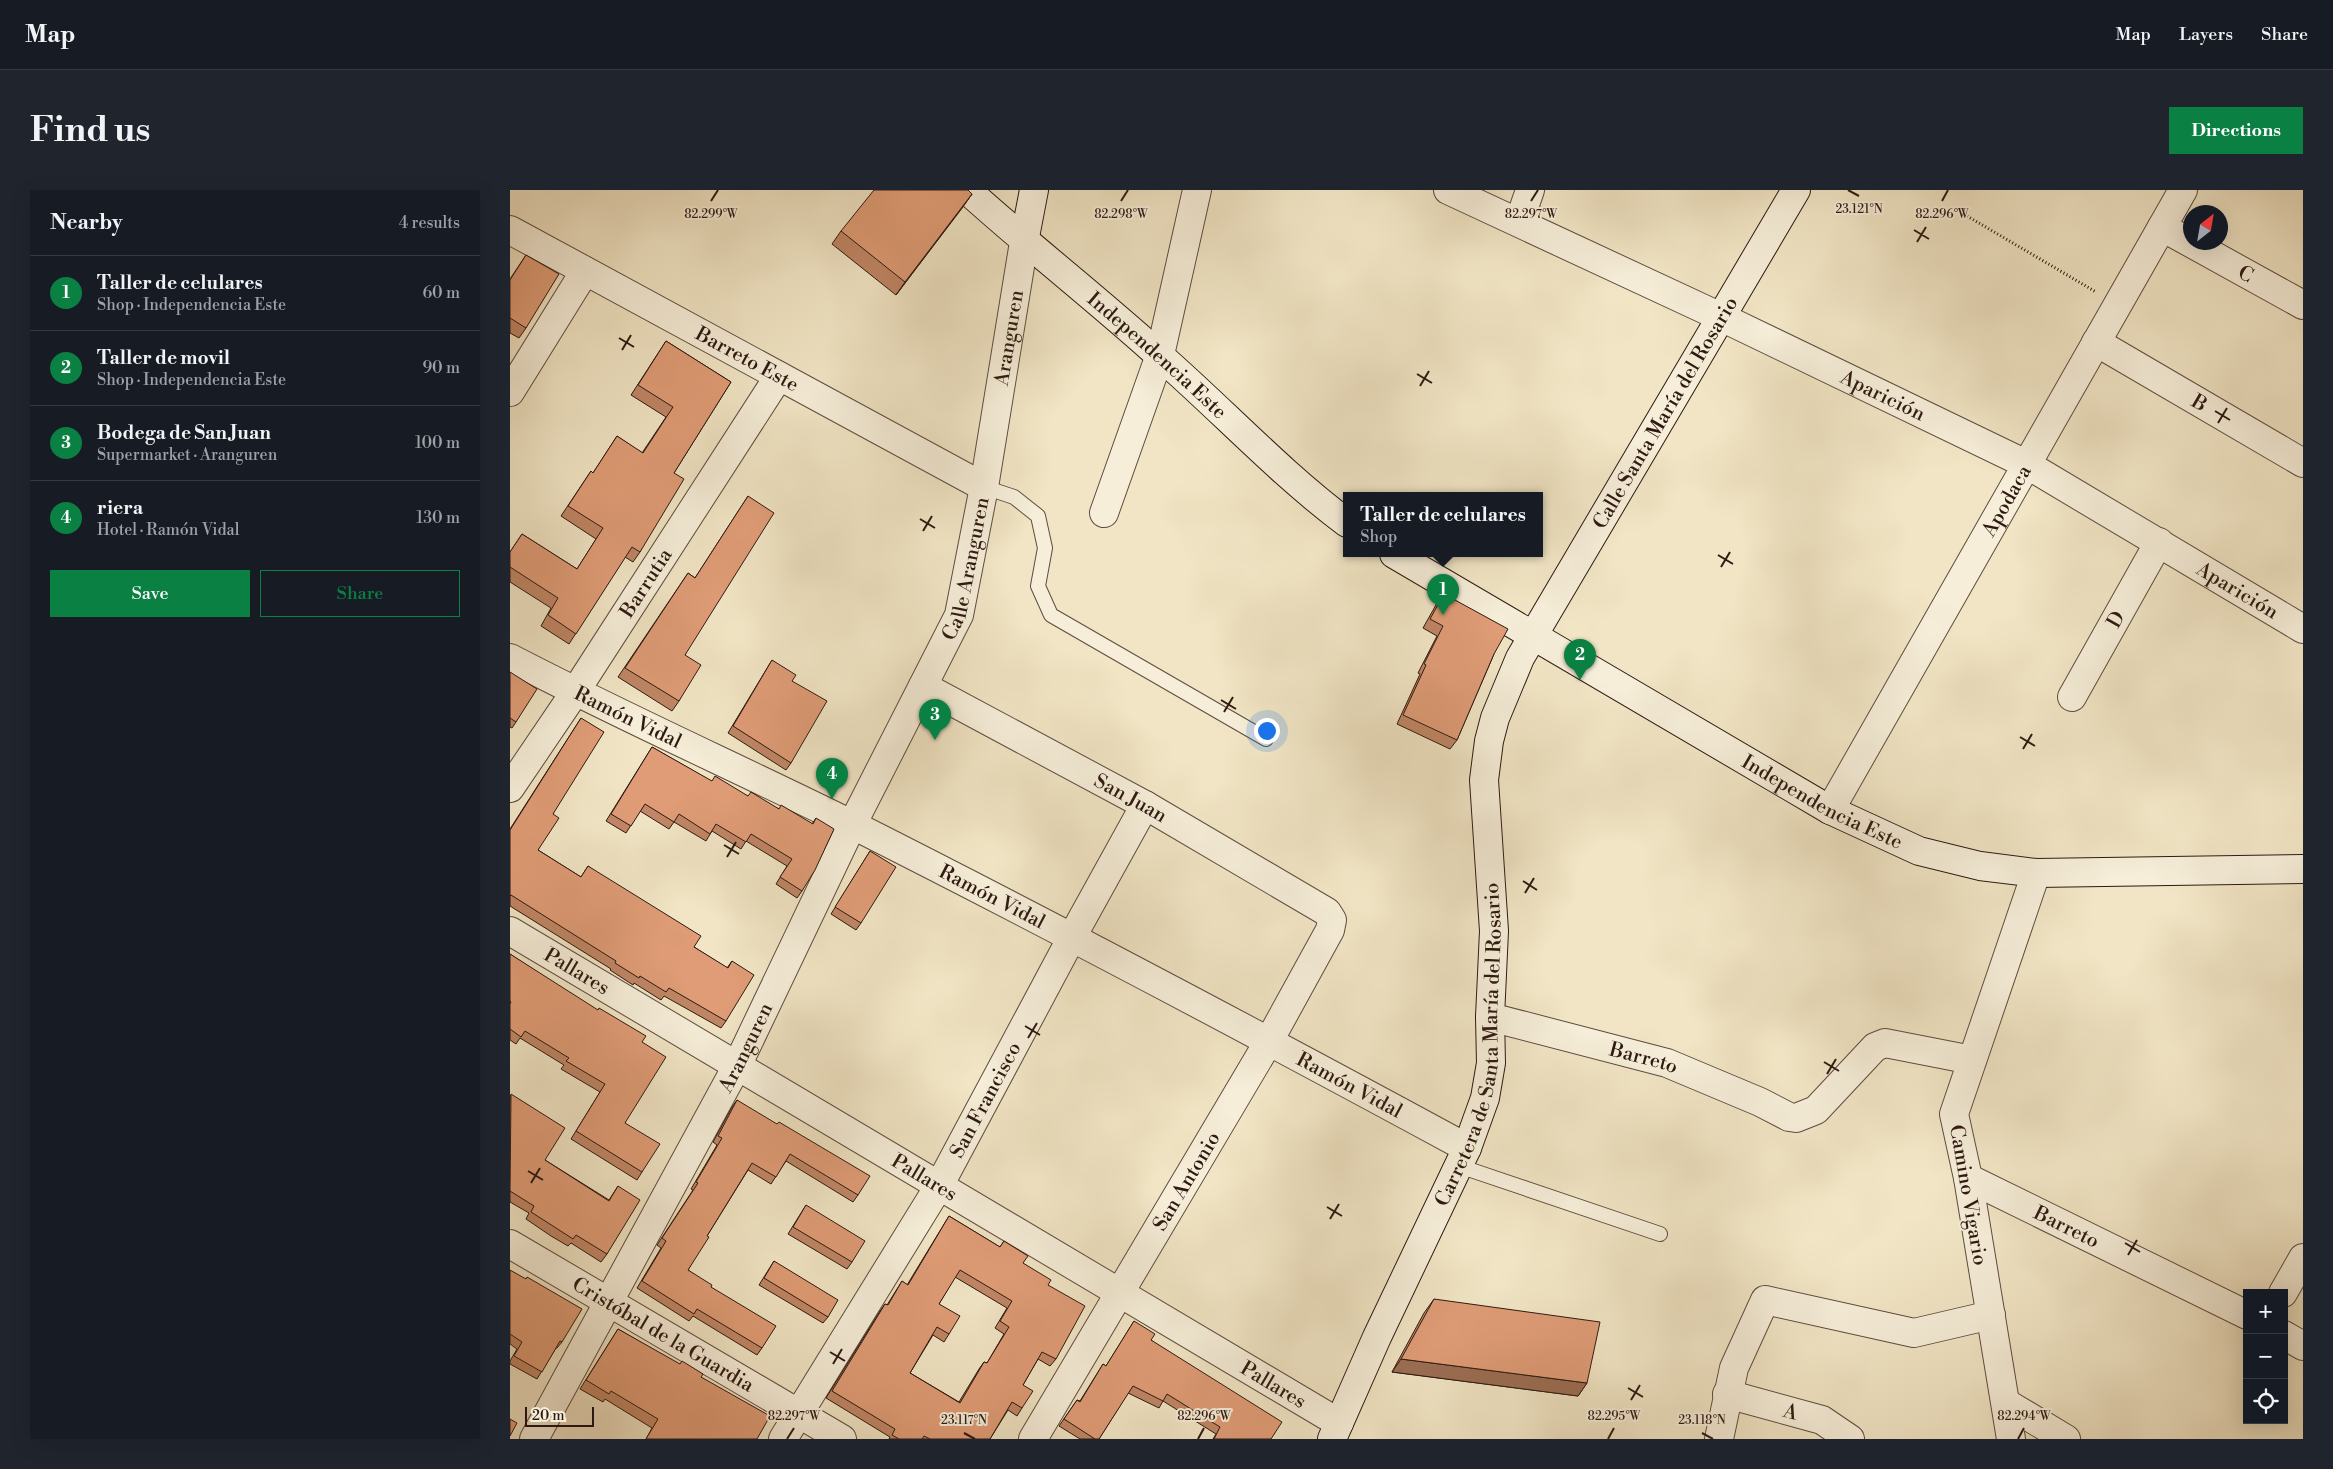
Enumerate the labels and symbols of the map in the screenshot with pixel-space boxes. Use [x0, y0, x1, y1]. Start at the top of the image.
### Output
text: 23.121°N [1835, 202, 1883, 217]
north arrow [2183, 205, 2228, 250]
text: 82.299°W [684, 207, 739, 222]
text: 82.298°W [1094, 207, 1149, 222]
text: 82.297°W [1505, 207, 1558, 222]
text: 82.296°W [1915, 207, 1970, 222]
street label: C [2233, 261, 2257, 289]
street label: Independencia Este [1082, 287, 1231, 425]
street label: Aranguren [990, 288, 1030, 389]
street label: Calle Santa María del Rosario [1588, 293, 1744, 534]
street label: Barreto Este [690, 321, 803, 398]
street label: Aparición [1835, 365, 1929, 428]
street label: B [2186, 389, 2211, 418]
street label: Apodaca [1977, 460, 2038, 542]
street label: Calle Aranguren [937, 495, 996, 645]
street label: Barrutia [615, 543, 679, 624]
street label: Aparición [2191, 557, 2282, 625]
pin: 1 [1427, 574, 1459, 615]
street label: D [2102, 607, 2132, 633]
pin: 2 [1564, 639, 1596, 680]
street label: Ramón Vidal [570, 682, 685, 755]
pin: 3 [919, 699, 951, 740]
your location [1254, 718, 1280, 744]
street label: Independencia Este [1737, 750, 1906, 856]
pin: 4 [816, 758, 848, 799]
street label: San Juan [1089, 769, 1171, 829]
street label: Ramón Vidal [934, 860, 1049, 935]
street label: Carretera de Santa María del Rosario [1430, 882, 1508, 1211]
street label: Pallares [539, 943, 614, 1001]
street label: Aranguren [713, 999, 779, 1098]
street label: Barreto [1606, 1037, 1681, 1080]
street label: San Francisco [945, 1038, 1028, 1163]
street label: Ramón Vidal [1292, 1047, 1406, 1125]
street label: Camino Vigario [1943, 1123, 1992, 1268]
street label: San Antonio [1148, 1128, 1227, 1236]
street label: Pallares [886, 1149, 961, 1207]
street label: Barreto [2028, 1201, 2103, 1254]
street label: Cristóbal de la Guardia [567, 1272, 759, 1399]
street label: Pallares [1235, 1356, 1310, 1415]
street label: A [1779, 1399, 1801, 1427]
scale bar [525, 1404, 594, 1427]
text: 82.297°W [768, 1409, 821, 1424]
text: 82.296°W [1177, 1409, 1232, 1424]
text: 82.295°W [1588, 1409, 1642, 1424]
text: 82.294°W [1997, 1409, 2052, 1424]
text: 23.117°N [941, 1413, 987, 1428]
text: 23.118°N [1678, 1413, 1726, 1428]

